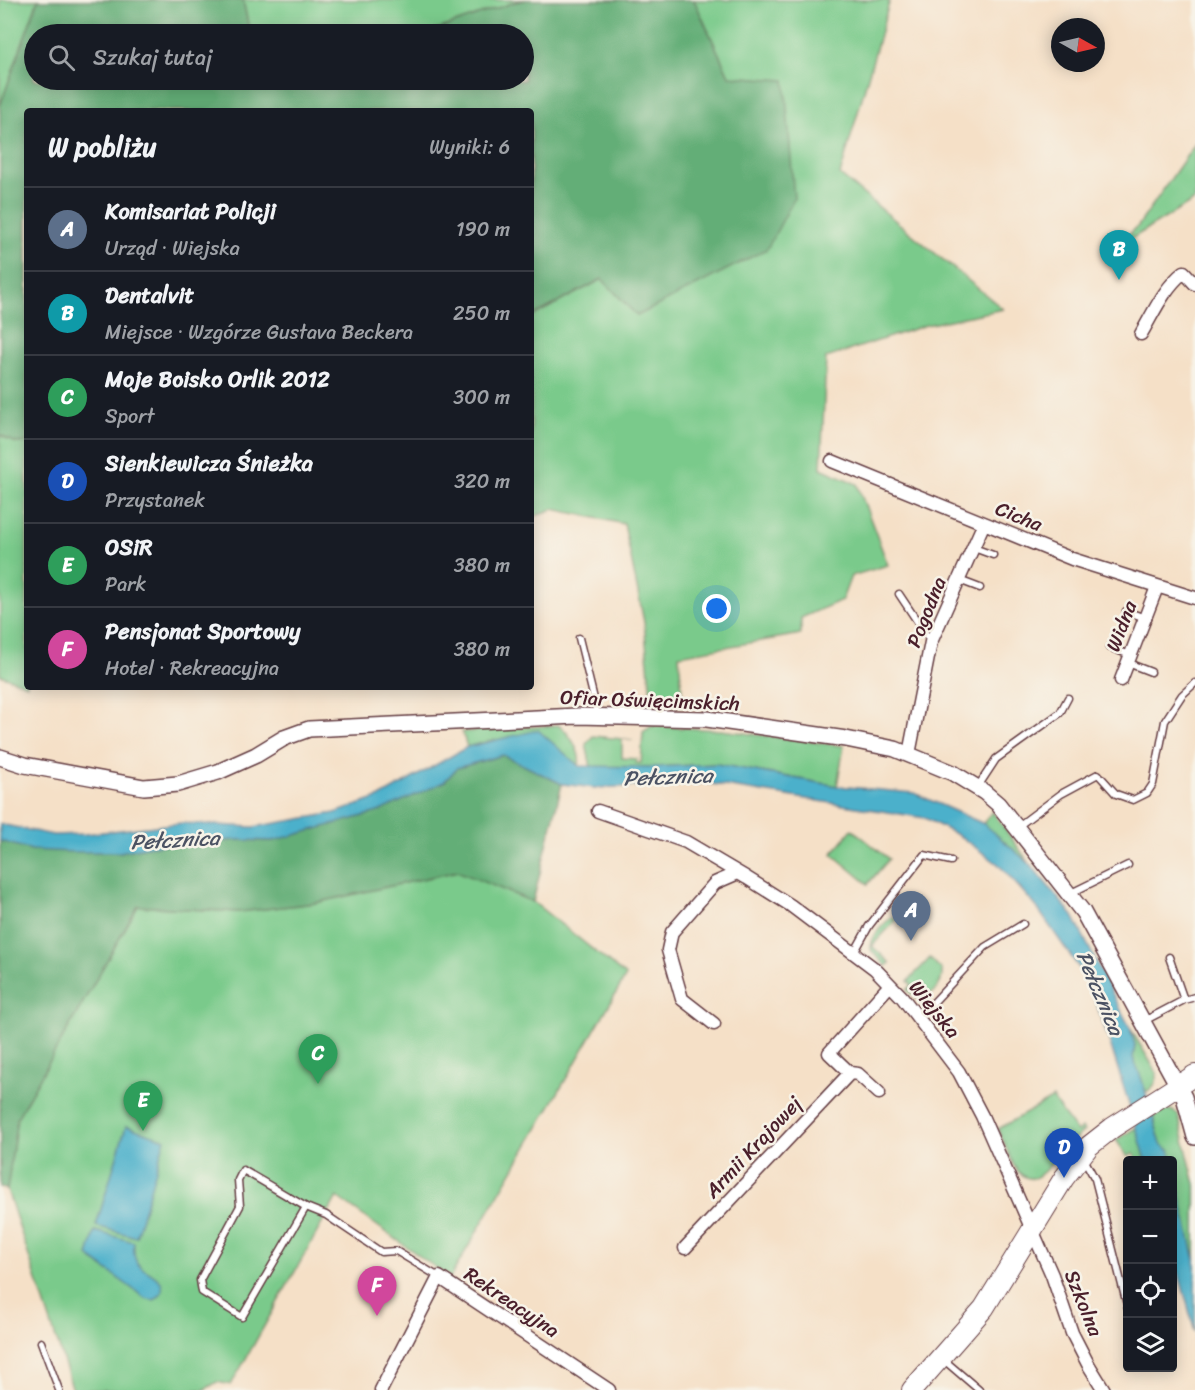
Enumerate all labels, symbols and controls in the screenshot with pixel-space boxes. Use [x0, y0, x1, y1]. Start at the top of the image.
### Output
north arrow [1051, 18, 1105, 72]
search box [24, 24, 534, 90]
text: Szukaj tutaj [93, 38, 212, 77]
icon: search [45, 41, 78, 74]
text: W pobliżu [48, 124, 157, 170]
text: Wyniki: 6 [429, 130, 510, 165]
text: Komisariat Policji [105, 192, 276, 231]
text: A [61, 212, 74, 247]
text: 190 m [456, 212, 510, 247]
pin: B [1100, 230, 1138, 280]
text: Urząd · Wiejska [105, 231, 240, 266]
text: Dentalvit [105, 276, 194, 315]
text: B [61, 296, 74, 331]
text: 250 m [453, 296, 510, 331]
text: Miejsce · Wzgórze Gustava Beckera [105, 315, 413, 350]
text: Moje Boisko Orlik 2012 [105, 360, 330, 399]
text: C [61, 380, 74, 415]
text: 300 m [453, 380, 510, 415]
text: Sport [105, 399, 155, 434]
text: Sienkiewicza Śnieżka [105, 444, 313, 483]
text: D [62, 464, 73, 499]
text: 320 m [454, 464, 510, 499]
text: Przystanek [105, 483, 205, 518]
street label: Cicha [990, 491, 1049, 542]
text: OSiR [105, 528, 153, 567]
text: E [62, 548, 73, 583]
text: 380 m [454, 548, 510, 583]
text: Park [105, 567, 146, 602]
street label: Pogodna [896, 571, 957, 653]
your location [702, 594, 731, 623]
street label: Widna [1096, 595, 1148, 657]
text: Pensjonat Sportowy [105, 612, 301, 651]
text: F [62, 632, 73, 667]
text: 380 m [454, 632, 510, 667]
text: Hotel · Rekreacyjna [105, 651, 279, 686]
street label: Ofiar Oświęcimskich [560, 680, 740, 721]
water label: Pełcznica [623, 756, 716, 798]
water label: Pełcznica [130, 819, 223, 861]
pin: A [892, 892, 930, 941]
water label: Pełcznica [1065, 945, 1136, 1044]
street label: Wiejska [900, 972, 969, 1047]
pin: C [298, 1034, 338, 1084]
pin: E [124, 1082, 162, 1131]
street label: Armii Krajowej [696, 1087, 811, 1208]
pin: D [1044, 1128, 1084, 1178]
map controls [1123, 1156, 1177, 1372]
button: + [1123, 1156, 1177, 1210]
button: − [1123, 1210, 1177, 1264]
street label: Rekreacyjna [457, 1257, 567, 1347]
street label: Szkolna [1054, 1264, 1113, 1343]
button: locate [1123, 1264, 1177, 1318]
pin: F [358, 1266, 397, 1316]
button: layers [1123, 1318, 1177, 1372]

